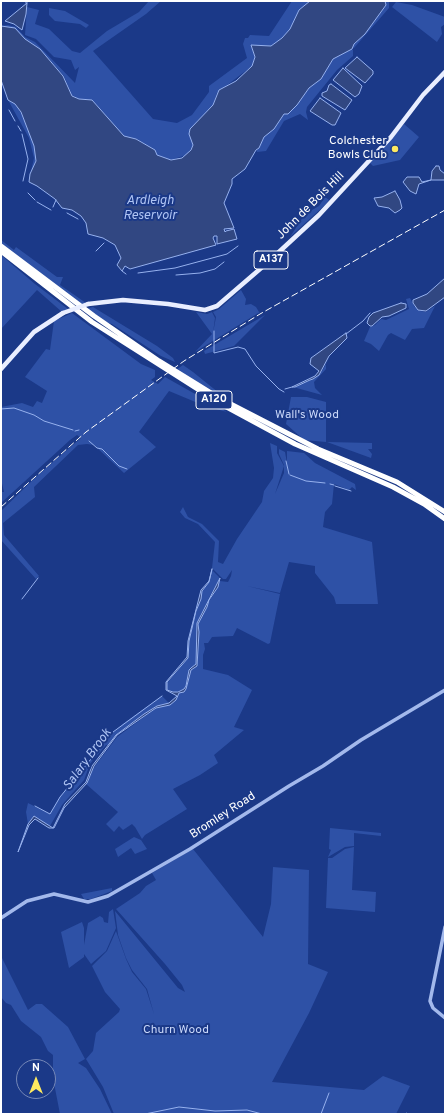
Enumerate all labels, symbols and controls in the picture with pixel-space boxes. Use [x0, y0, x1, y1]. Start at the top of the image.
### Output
place label: Colchester Bowls Club [328, 135, 387, 163]
marker: Colchester Bowls Club [390, 144, 400, 154]
street label: John de Bois Hill [274, 169, 348, 243]
water label: Ardleigh Reservoir [123, 193, 177, 224]
road number: A137 [254, 251, 288, 269]
road number: A120 [196, 391, 232, 409]
park label: Wall's Wood [275, 409, 339, 423]
water label: Salary Brook [60, 726, 116, 794]
street label: Bromley Road [187, 789, 259, 843]
park label: Churn Wood [143, 1024, 209, 1038]
north arrow [16, 1059, 56, 1099]
text: N [32, 1061, 40, 1075]

